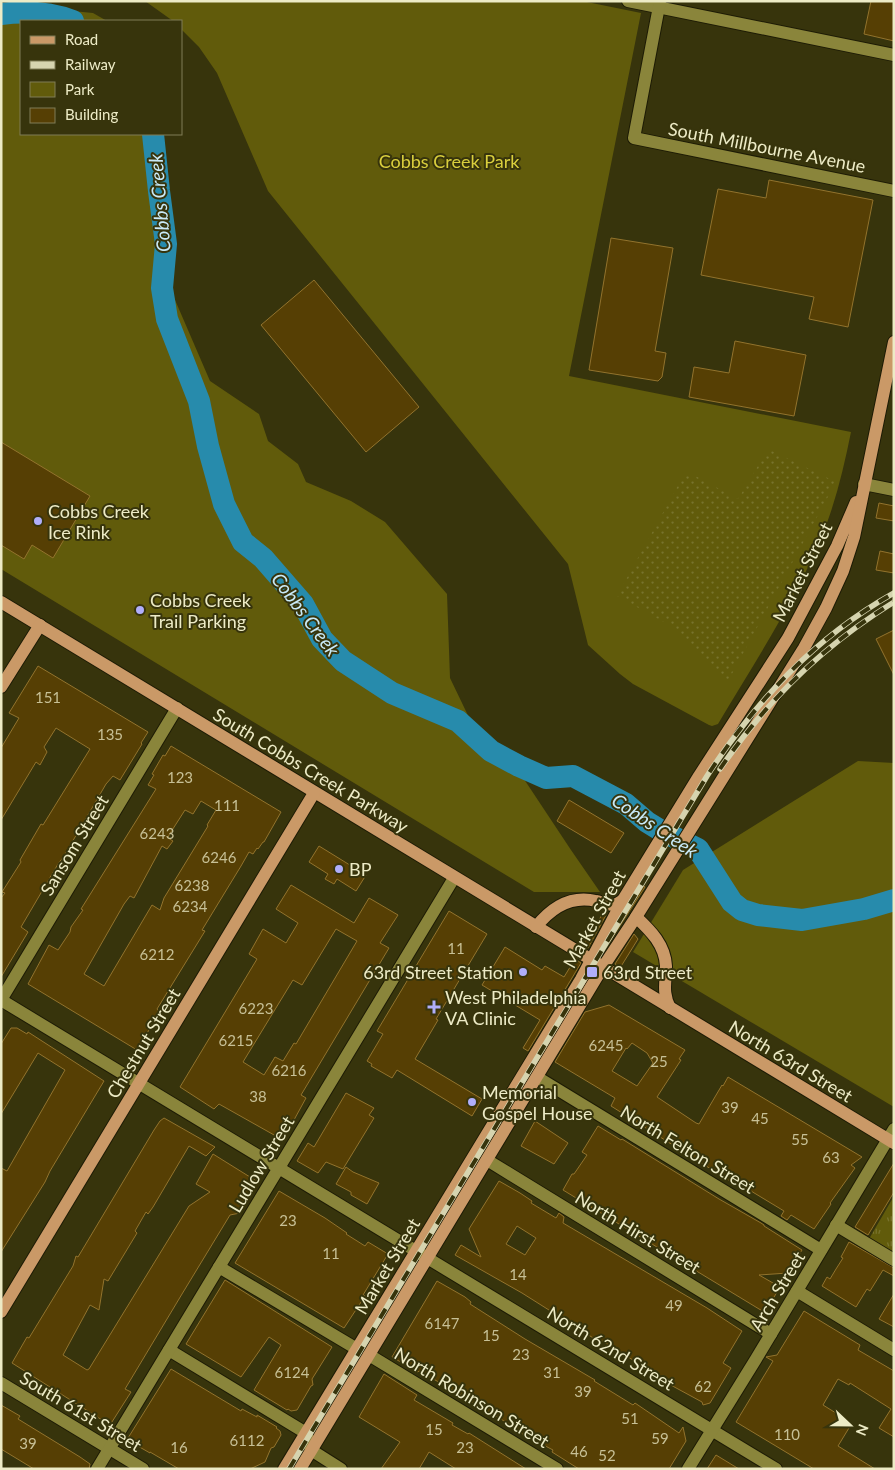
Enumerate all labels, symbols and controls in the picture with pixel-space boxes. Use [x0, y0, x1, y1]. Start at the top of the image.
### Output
legend [20, 20, 182, 135]
text: Road [65, 30, 98, 48]
text: Railway [65, 55, 116, 73]
text: Park [65, 80, 95, 98]
text: Building [65, 105, 118, 123]
street label: South Millbourne Avenue [667, 117, 867, 177]
park label: Cobbs Creek Park [379, 150, 520, 172]
water label: Cobbs Creek [143, 152, 175, 253]
place label: Cobbs Creek Ice Rink [48, 500, 150, 543]
marker: Cobbs Creek Ice Rink [32, 515, 44, 527]
street label: Market Street [768, 518, 837, 625]
water label: Cobbs Creek [267, 568, 345, 661]
place label: Cobbs Creek Trail Parking [150, 589, 252, 632]
marker: Cobbs Creek Trail Parking [134, 604, 146, 616]
house number: 151 [35, 688, 61, 706]
street label: South Cobbs Creek Parkway [209, 703, 413, 837]
house number: 135 [97, 725, 123, 743]
house number: 123 [167, 768, 193, 786]
water label: Cobbs Creek [608, 788, 703, 863]
street label: Sansom Street [35, 790, 113, 899]
house number: 111 [214, 796, 240, 814]
house number: 6243 [140, 824, 174, 842]
house number: 6246 [202, 848, 237, 866]
place label: BP [349, 858, 372, 880]
marker: BP [333, 863, 345, 875]
street label: Market Street [558, 866, 630, 972]
house number: 6238 [175, 876, 209, 894]
house number: 6234 [173, 897, 208, 915]
house number: 11 [447, 939, 465, 957]
house number: 6212 [140, 945, 174, 963]
place label: 63rd Street Station [363, 961, 513, 983]
place label: 63rd Street [603, 961, 693, 983]
marker: 63rd Street [585, 965, 599, 979]
marker: 63rd Street Station [517, 966, 529, 978]
street label: Chestnut Street [102, 984, 185, 1102]
place label: West Philadelphia VA Clinic [445, 986, 587, 1029]
house number: 6223 [239, 999, 273, 1017]
marker: West Philadelphia VA Clinic [427, 1000, 441, 1014]
street label: North 63rd Street [725, 1015, 857, 1107]
house number: 6215 [219, 1031, 253, 1049]
house number: 6245 [589, 1036, 623, 1054]
house number: 25 [650, 1052, 668, 1070]
house number: 6216 [272, 1061, 307, 1079]
place label: Memorial Gospel House [482, 1081, 593, 1124]
house number: 38 [249, 1087, 267, 1105]
marker: Memorial Gospel House [466, 1096, 478, 1108]
house number: 39 [721, 1098, 739, 1116]
street label: North Felton Street [617, 1100, 760, 1198]
house number: 45 [751, 1109, 769, 1127]
street label: Ludlow Street [224, 1111, 299, 1216]
house number: 55 [791, 1130, 809, 1148]
house number: 63 [822, 1148, 840, 1166]
street label: North Hirst Street [571, 1186, 705, 1278]
house number: 23 [279, 1211, 297, 1229]
street label: Market Street [350, 1213, 425, 1318]
house number: 11 [322, 1244, 340, 1262]
street label: Arch Street [745, 1247, 810, 1335]
house number: 14 [509, 1265, 527, 1283]
house number: 49 [665, 1296, 683, 1314]
street label: North 62nd Street [543, 1301, 679, 1395]
house number: 6147 [425, 1314, 460, 1332]
house number: 15 [482, 1326, 500, 1344]
street label: North Robinson Street [391, 1342, 554, 1452]
house number: 23 [512, 1345, 530, 1363]
house number: 6124 [275, 1363, 310, 1381]
house number: 31 [543, 1363, 561, 1381]
street label: South 61st Street [16, 1366, 146, 1456]
house number: 62 [694, 1377, 712, 1395]
house number: 39 [574, 1382, 592, 1400]
north arrow [825, 1400, 875, 1450]
house number: 51 [621, 1409, 639, 1427]
house number: 15 [425, 1420, 443, 1438]
text: N [853, 1422, 872, 1438]
house number: 110 [774, 1425, 800, 1443]
house number: 59 [651, 1429, 669, 1447]
house number: 6112 [230, 1431, 264, 1449]
house number: 39 [19, 1434, 37, 1452]
house number: 16 [170, 1438, 188, 1456]
house number: 23 [456, 1438, 474, 1456]
house number: 46 [570, 1442, 588, 1460]
house number: 52 [598, 1446, 616, 1464]

